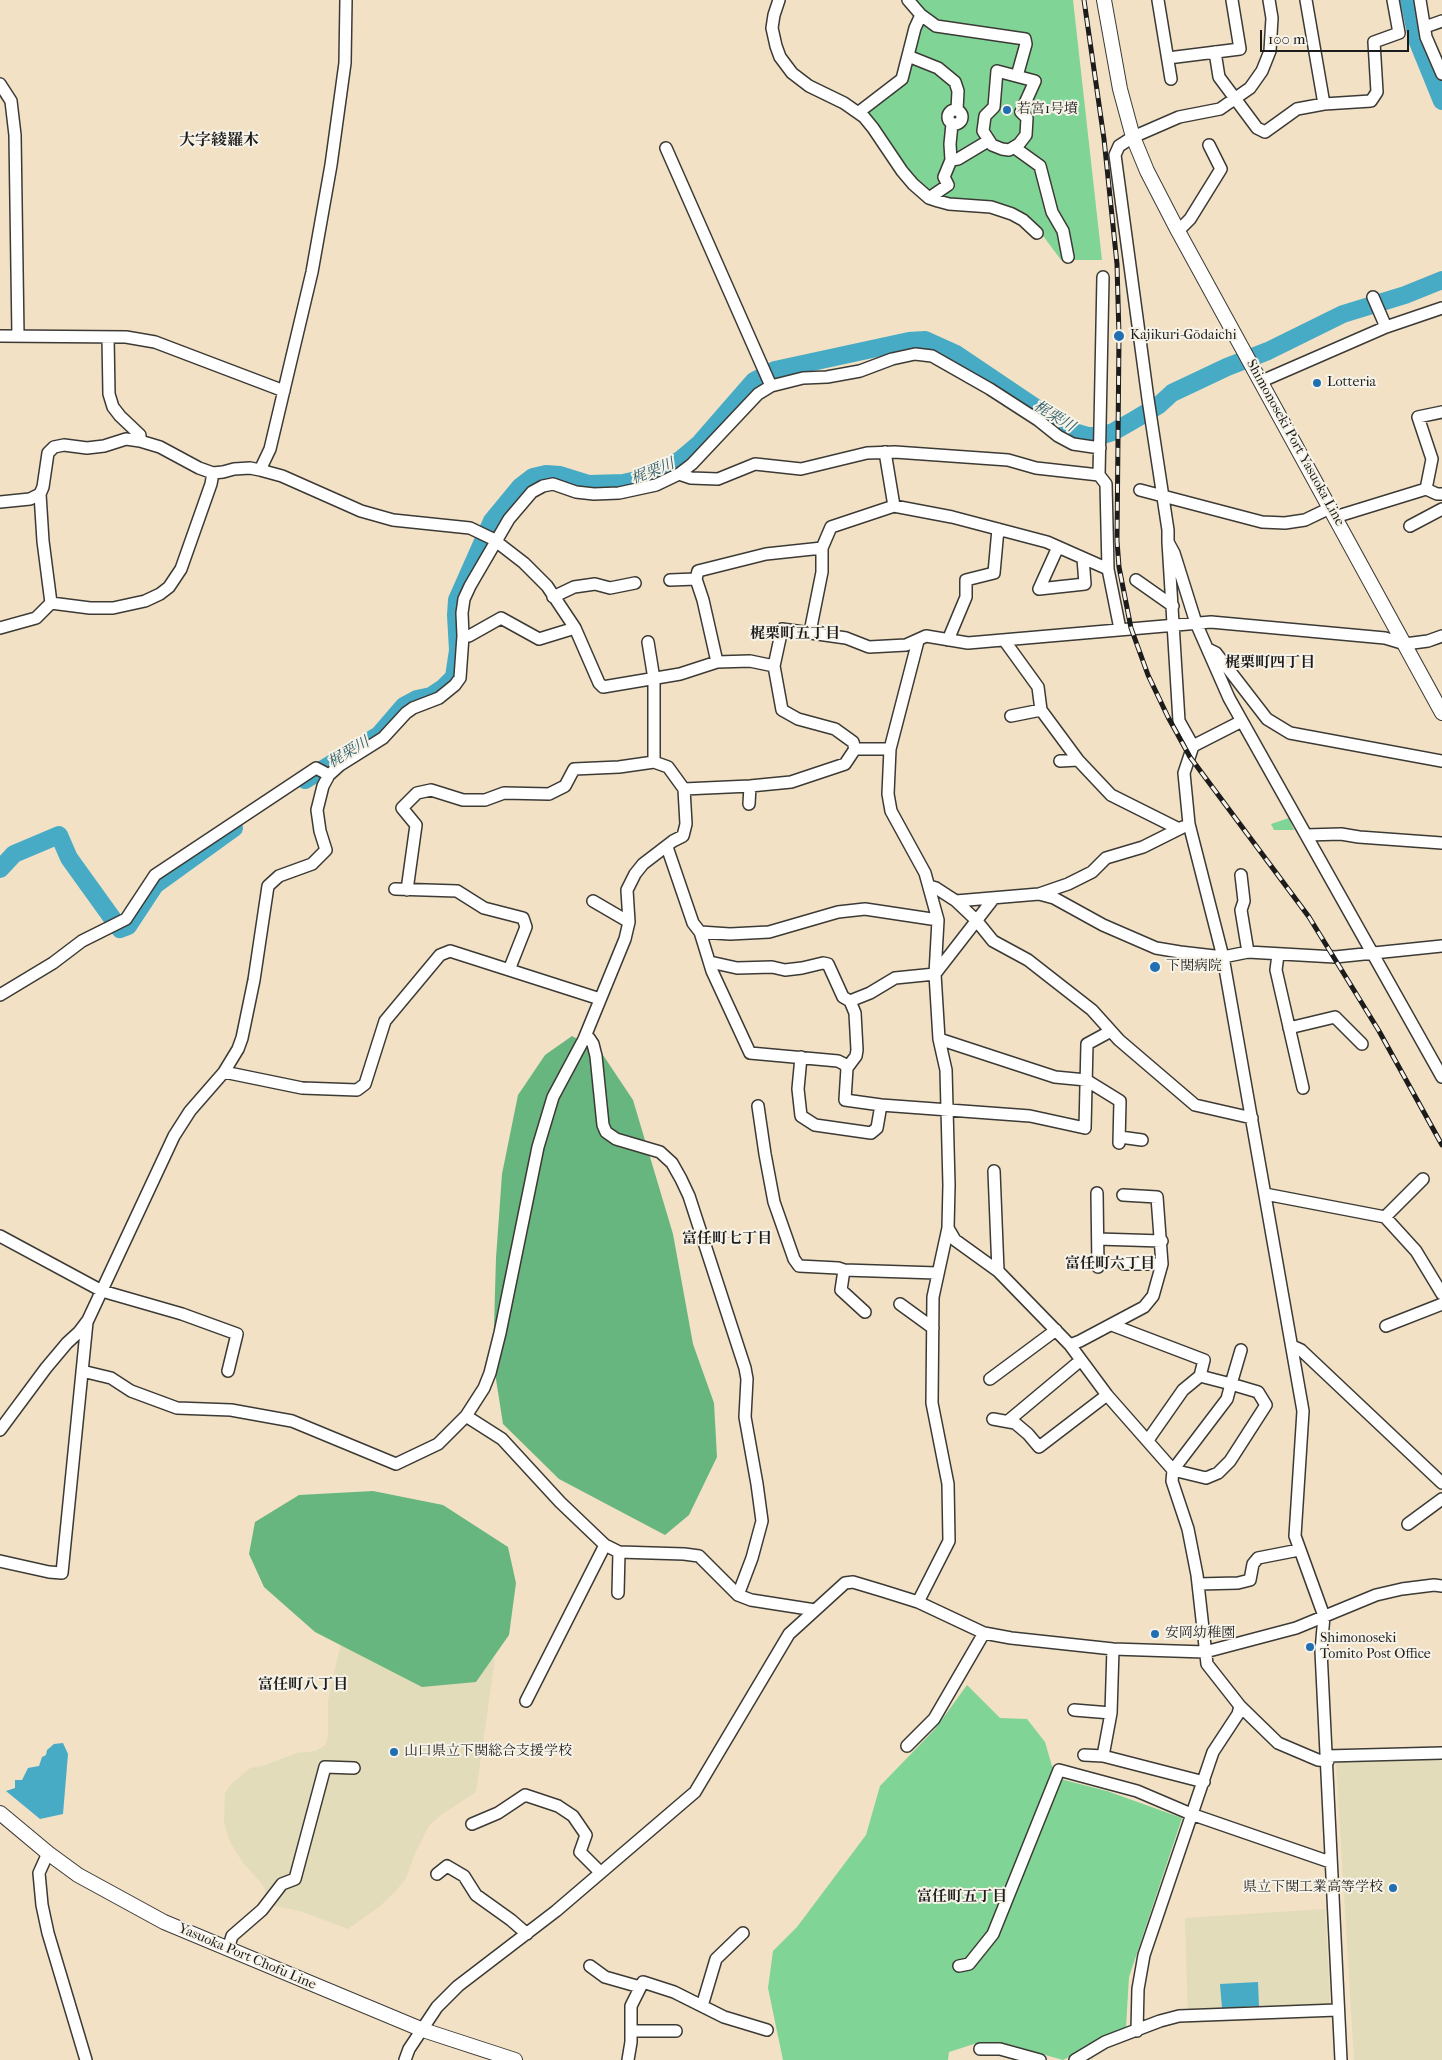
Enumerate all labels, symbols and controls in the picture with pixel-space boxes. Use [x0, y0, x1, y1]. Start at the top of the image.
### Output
scale bar [1262, 20, 1411, 52]
text: 100 m [1268, 30, 1306, 48]
place label: 若宮1号墳 [1017, 102, 1078, 118]
marker: 若宮1号墳 [1001, 104, 1013, 116]
district label: 大字綾羅木 [179, 131, 259, 151]
place label: Kajikuri-Gōdaichi [1130, 328, 1237, 344]
marker: Kajikuri-Gōdaichi [1112, 329, 1126, 343]
street label: Shimonoseki Port Yasuoka Line [1242, 357, 1348, 529]
place label: Lotteria [1327, 375, 1376, 391]
marker: Lotteria [1311, 377, 1323, 389]
water label: 梶栗川 [1030, 398, 1078, 436]
water label: 梶栗川 [629, 455, 677, 489]
district label: 梶栗町五丁目 [750, 625, 840, 643]
district label: 梶栗町四丁目 [1225, 654, 1315, 672]
water label: 梶栗川 [325, 734, 373, 772]
place label: 下関病院 [1166, 959, 1222, 975]
marker: 下関病院 [1148, 960, 1162, 974]
district label: 富任町七丁目 [682, 1230, 772, 1248]
district label: 富任町六丁目 [1065, 1255, 1155, 1273]
place label: 安岡幼稚園 [1165, 1626, 1235, 1642]
marker: 安岡幼稚園 [1149, 1628, 1161, 1640]
place label: Shimonoseki Tomito Post Office [1320, 1631, 1431, 1664]
marker: Shimonoseki Tomito Post Office [1304, 1641, 1316, 1653]
district label: 富任町八丁目 [258, 1676, 348, 1694]
place label: 山口県立下関総合支援学校 [404, 1744, 572, 1760]
marker: 山口県立下関総合支援学校 [388, 1746, 400, 1758]
place label: 県立下関工業高等学校 [1243, 1880, 1383, 1896]
marker: 県立下関工業高等学校 [1387, 1882, 1399, 1894]
district label: 富任町五丁目 [917, 1888, 1007, 1906]
street label: Yasuoka Port Chofu Line [176, 1920, 318, 1994]

